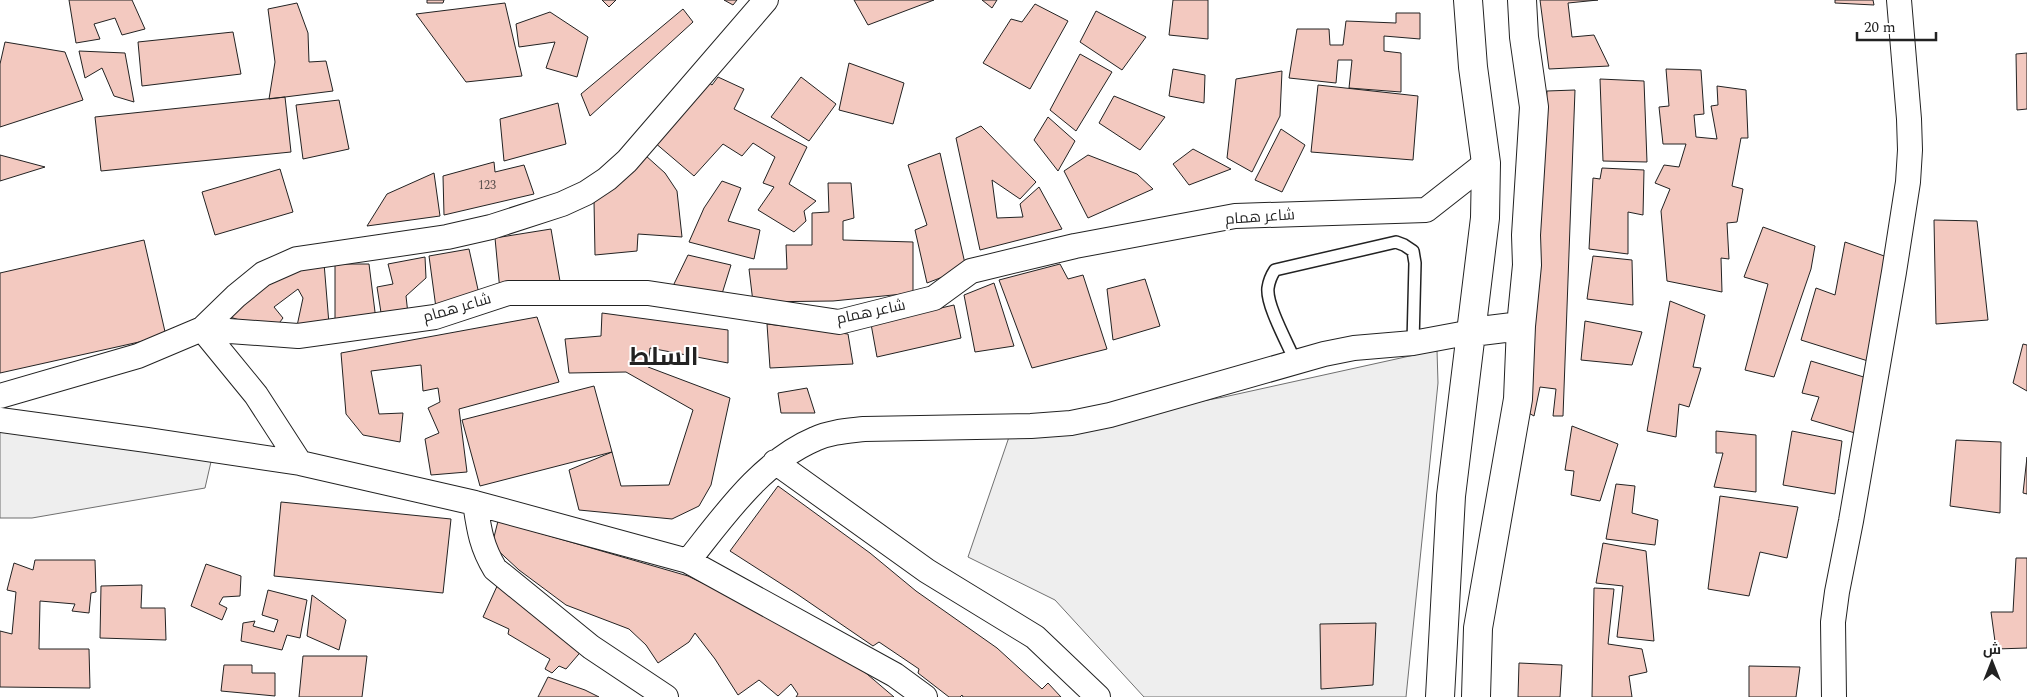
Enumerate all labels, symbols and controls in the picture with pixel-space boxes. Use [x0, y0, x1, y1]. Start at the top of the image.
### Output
scale bar [1857, 10, 1936, 42]
text: 20 m [1864, 16, 1896, 39]
house number: 123 [478, 176, 496, 195]
street label: شاعر همام [1224, 203, 1296, 231]
street label: شاعر همام [420, 287, 494, 329]
street label: شاعر همام [834, 293, 908, 331]
district label: السلط [629, 339, 699, 377]
north arrow [1967, 637, 2017, 687]
text: ش [1983, 639, 2001, 660]

